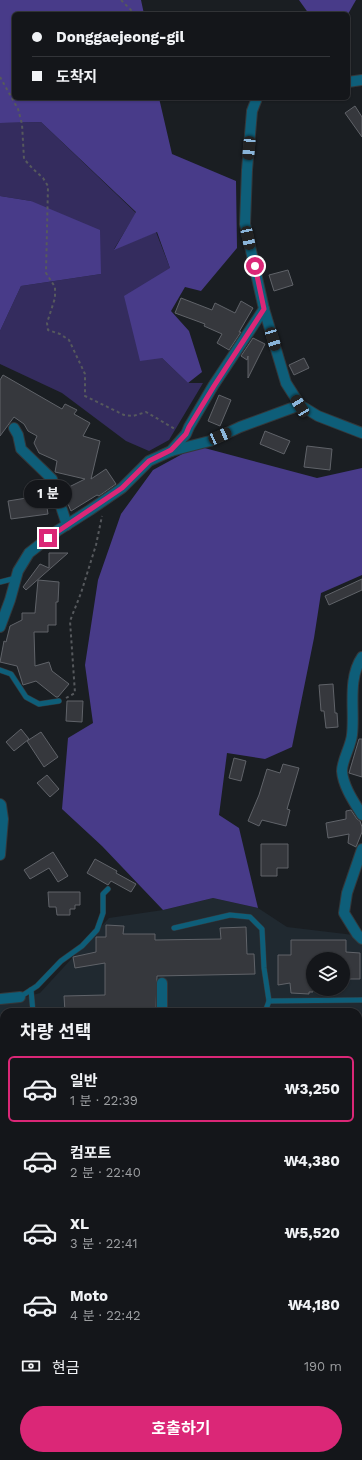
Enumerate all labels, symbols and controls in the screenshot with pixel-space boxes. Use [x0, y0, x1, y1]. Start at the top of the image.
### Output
text: Donggaejeong-gil [56, 28, 184, 46]
text: 도착지 [56, 68, 97, 86]
car [242, 136, 256, 160]
car [240, 225, 256, 251]
route start [246, 257, 264, 275]
car [264, 326, 282, 352]
car [289, 393, 311, 419]
car [207, 426, 233, 446]
callout: 1 분 [24, 480, 72, 508]
text: 1 분 [37, 486, 59, 501]
route end [39, 529, 57, 547]
map controls [306, 952, 350, 996]
button: layers [306, 952, 350, 996]
text: 차량 선택 [20, 1021, 91, 1042]
icon: car [22, 1071, 58, 1107]
text: 일반 [70, 1072, 98, 1090]
text: ₩3,250 [284, 1080, 340, 1098]
text: 1 분 · 22:39 [70, 1093, 138, 1108]
icon: car [22, 1143, 58, 1179]
text: 컴포트 [70, 1144, 111, 1162]
text: ₩4,380 [284, 1152, 340, 1170]
text: 2 분 · 22:40 [70, 1165, 141, 1180]
icon: car [22, 1215, 58, 1251]
text: XL [70, 1215, 89, 1233]
text: ₩5,520 [285, 1224, 340, 1242]
text: 3 분 · 22:41 [70, 1236, 138, 1251]
icon: car [22, 1287, 58, 1323]
text: Moto [70, 1287, 108, 1305]
text: ₩4,180 [288, 1296, 340, 1314]
text: 4 분 · 22:42 [70, 1308, 141, 1323]
icon: cash [20, 1355, 42, 1377]
text: 현금 [52, 1359, 80, 1377]
text: 190 m [304, 1359, 342, 1374]
button: 호출하기 [20, 1406, 342, 1452]

